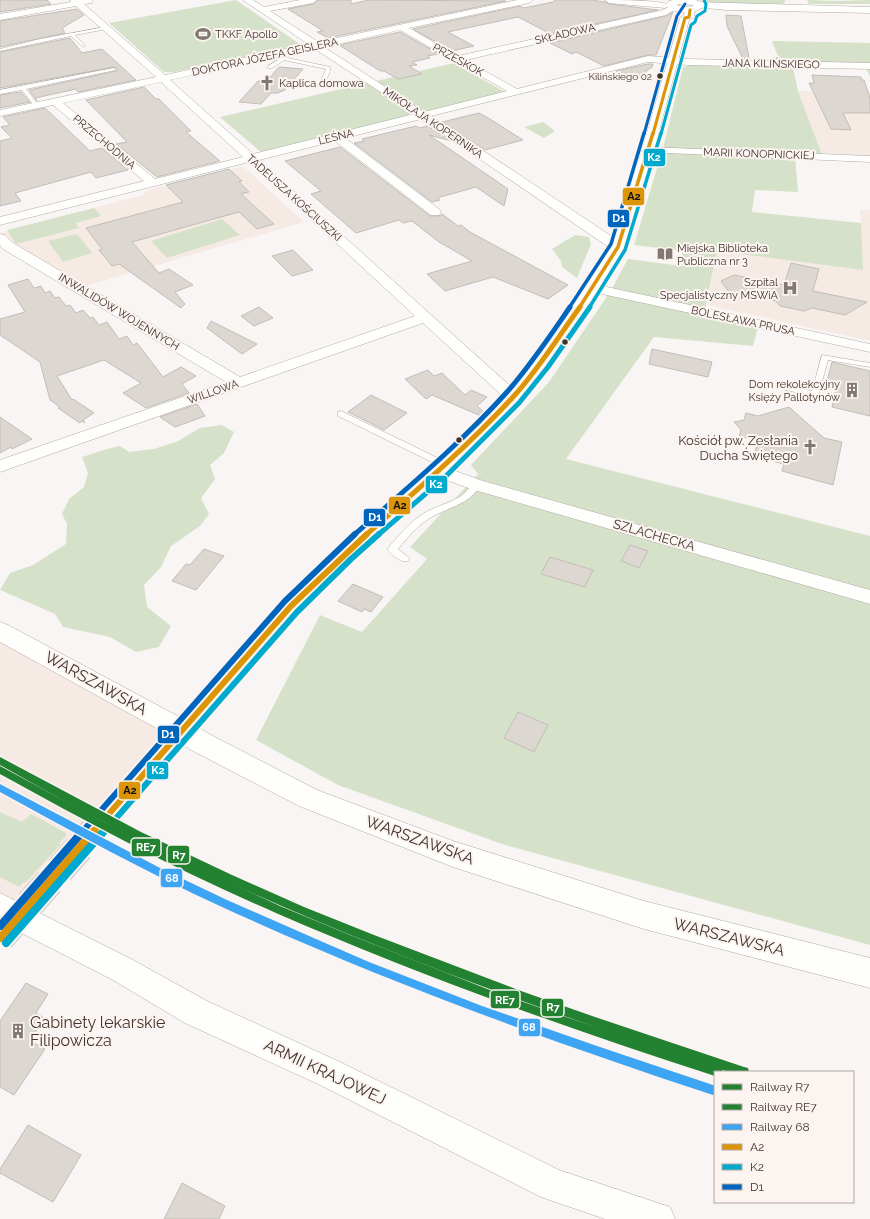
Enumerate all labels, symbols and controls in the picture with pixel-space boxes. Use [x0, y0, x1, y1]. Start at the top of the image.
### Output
street label: SKŁADOWA [533, 21, 597, 47]
sports icon: TKKF Apollo [194, 25, 212, 43]
place label: TKKF Apollo [215, 28, 278, 41]
street label: DOKTORA JÓZEFA GEISLERA [191, 34, 340, 79]
street label: PRZESKOK [430, 41, 487, 80]
street label: JANA KILIŃSKIEGO [722, 56, 820, 71]
place label: Kilińskiego 02 [588, 71, 652, 82]
marker: Kilińskiego 02 [655, 71, 665, 81]
church icon: Kaplica domowa [258, 74, 276, 92]
place label: Kaplica domowa [279, 77, 364, 90]
street label: MIKOŁAJA KOPERNIKA [381, 85, 486, 162]
street label: PRZECHODNIA [70, 112, 138, 172]
street label: LEŚNA [317, 125, 355, 148]
street label: MARII KONOPNICKIEJ [703, 146, 815, 162]
line badge: K2 [643, 148, 666, 167]
street label: TADEUSZA KOŚCIUSZKI [244, 151, 345, 244]
text: K2 [647, 151, 661, 164]
line badge: A2 [622, 187, 645, 206]
text: A2 [627, 190, 641, 203]
line badge: D1 [607, 209, 630, 228]
text: D1 [612, 212, 626, 225]
place label: Miejska Biblioteka Publiczna nr 3 [677, 242, 768, 268]
library icon: Miejska Biblioteka Publiczna nr 3 [656, 245, 674, 263]
street label: INWALIDÓW WOJENNYCH [56, 270, 182, 353]
place label: Szpital Specjalistyczny MSWiA [660, 276, 779, 302]
hospital icon: Szpital Specjalistyczny MSWiA [781, 279, 799, 297]
street label: BOLESŁAWA PRUSA [690, 304, 797, 338]
unlabelled marker [560, 337, 570, 347]
street label: WILLOWA [186, 377, 241, 407]
place label: Dom rekolekcyjny Księży Pallotynów [748, 378, 840, 404]
building icon: Dom rekolekcyjny Księży Pallotynów [843, 381, 861, 399]
place label: Kościół pw. Zesłania Ducha Świętego [678, 433, 798, 463]
unlabelled marker [454, 435, 464, 445]
church icon: Kościół pw. Zesłania Ducha Świętego [801, 438, 819, 456]
line badge: K2 [425, 475, 448, 494]
text: K2 [429, 478, 443, 491]
line badge: A2 [388, 496, 411, 515]
text: A2 [393, 499, 407, 512]
line badge: D1 [363, 508, 386, 527]
text: D1 [368, 511, 382, 524]
street label: SZLACHECKA [611, 516, 697, 554]
street label: WARSZAWSKA [42, 647, 151, 719]
line badge: D1 [157, 725, 180, 744]
text: D1 [161, 728, 175, 741]
line badge: K2 [146, 761, 169, 780]
text: K2 [151, 764, 165, 777]
line badge: A2 [118, 781, 141, 800]
text: A2 [123, 784, 137, 797]
street label: WARSZAWSKA [363, 812, 477, 868]
line badge: RE7 [131, 838, 161, 857]
text: RE7 [136, 841, 157, 854]
line badge: R7 [167, 845, 190, 864]
text: R7 [172, 849, 187, 862]
line badge: 68 [160, 868, 183, 888]
text: 68 [165, 872, 179, 885]
street label: WARSZAWSKA [671, 914, 787, 960]
line badge: RE7 [490, 990, 520, 1009]
text: RE7 [495, 994, 516, 1007]
line badge: R7 [541, 998, 564, 1017]
text: R7 [546, 1001, 561, 1014]
place label: Gabinety lekarskie Filipowicza [30, 1013, 165, 1050]
line badge: 68 [518, 1018, 541, 1037]
text: 68 [522, 1021, 536, 1034]
building icon: Gabinety lekarskie Filipowicza [9, 1022, 27, 1040]
street label: ARMII KRAJOWEJ [261, 1035, 389, 1109]
legend [714, 1071, 854, 1203]
text: Railway R7 [750, 1080, 810, 1094]
text: Railway RE7 [750, 1100, 817, 1114]
text: Railway 68 [750, 1120, 810, 1134]
text: A2 [750, 1140, 764, 1154]
text: K2 [750, 1160, 764, 1174]
text: D1 [750, 1180, 764, 1194]

